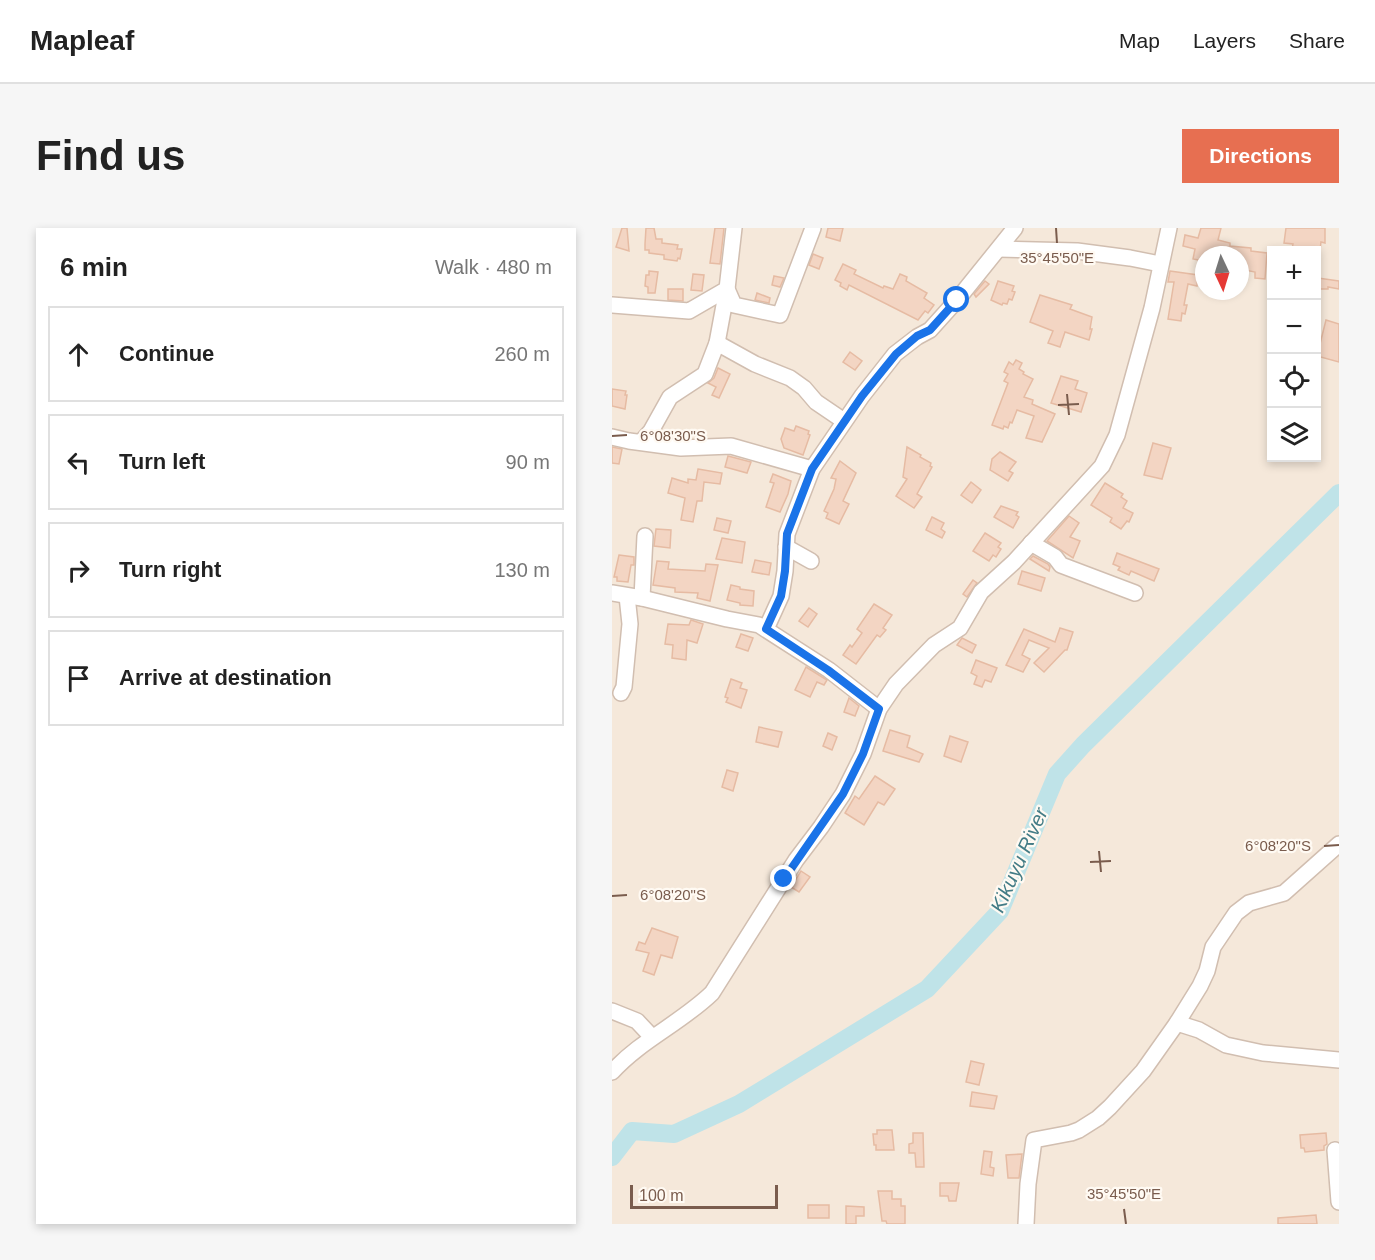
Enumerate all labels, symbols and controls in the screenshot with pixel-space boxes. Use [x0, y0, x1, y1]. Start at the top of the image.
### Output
text: Mapleaf [30, 25, 134, 56]
text: Map [1119, 29, 1160, 52]
text: Layers [1193, 29, 1256, 52]
text: Share [1289, 29, 1345, 52]
button: Directions [1182, 129, 1339, 183]
text: Find us [36, 132, 185, 179]
north arrow [1195, 246, 1249, 300]
map controls [1267, 246, 1321, 462]
button: + [1267, 246, 1321, 300]
text: 35°45'50"E [1020, 249, 1094, 266]
text: 6 min [60, 252, 128, 282]
text: Walk · 480 m [435, 256, 552, 278]
route start [943, 286, 969, 312]
button: − [1267, 300, 1321, 354]
icon: ahead [62, 338, 95, 371]
text: Continue [119, 341, 214, 366]
text: 260 m [494, 343, 550, 365]
button: locate [1267, 354, 1321, 408]
button: layers [1267, 408, 1321, 462]
text: 6°08'30"S [640, 427, 706, 444]
icon: left [62, 446, 95, 479]
text: Turn left [119, 449, 205, 474]
text: 90 m [506, 451, 550, 473]
icon: right [62, 554, 95, 587]
text: Turn right [119, 557, 221, 582]
text: 130 m [494, 559, 550, 581]
icon: arrive [62, 662, 95, 695]
text: Arrive at destination [119, 665, 332, 690]
water label: Kikuyu River [986, 803, 1052, 916]
text: 6°08'20"S [1245, 837, 1311, 854]
route end [770, 865, 796, 891]
text: 6°08'20"S [640, 886, 706, 903]
scale bar [630, 1182, 778, 1210]
text: 35°45'50"E [1087, 1185, 1161, 1202]
text: 100 m [639, 1187, 683, 1204]

